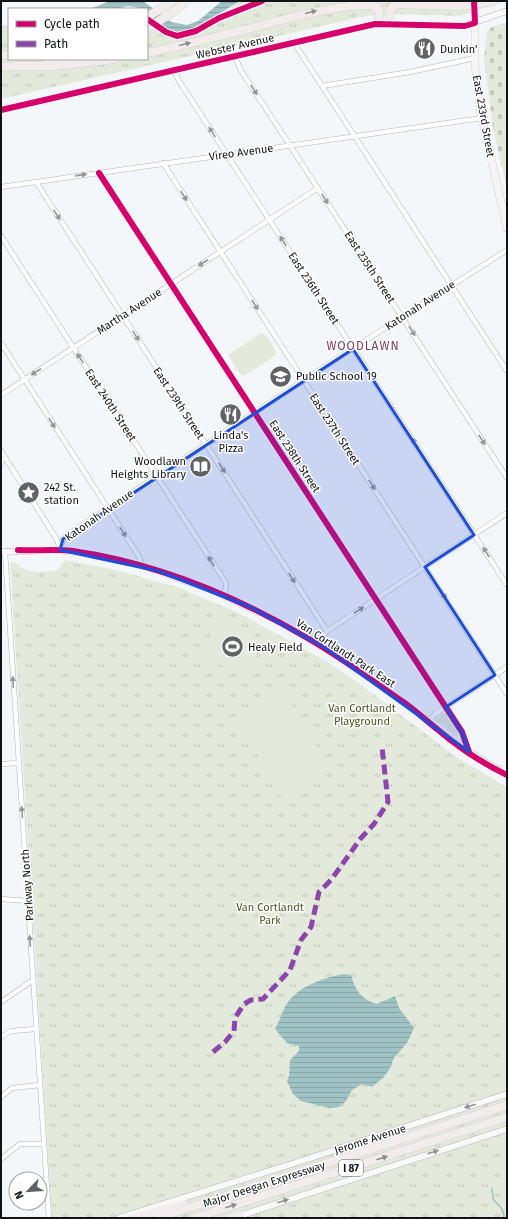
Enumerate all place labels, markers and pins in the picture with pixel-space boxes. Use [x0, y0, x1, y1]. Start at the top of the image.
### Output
restaurant icon: Dunkin' [411, 36, 437, 62]
place label: Dunkin' [440, 43, 477, 56]
school or university icon: Public School 19 [267, 363, 293, 389]
place label: Public School 19 [296, 370, 377, 383]
restaurant icon: Linda's Pizza [218, 402, 244, 428]
place label: Linda's Pizza [214, 429, 248, 455]
library icon: Woodlawn Heights Library [188, 454, 214, 480]
place label: Woodlawn Heights Library [111, 455, 187, 481]
place icon: 242 St. station [15, 480, 41, 506]
place label: 242 St. station [44, 481, 79, 507]
sports icon: Healy Field [220, 634, 246, 660]
place label: Healy Field [248, 641, 303, 654]

